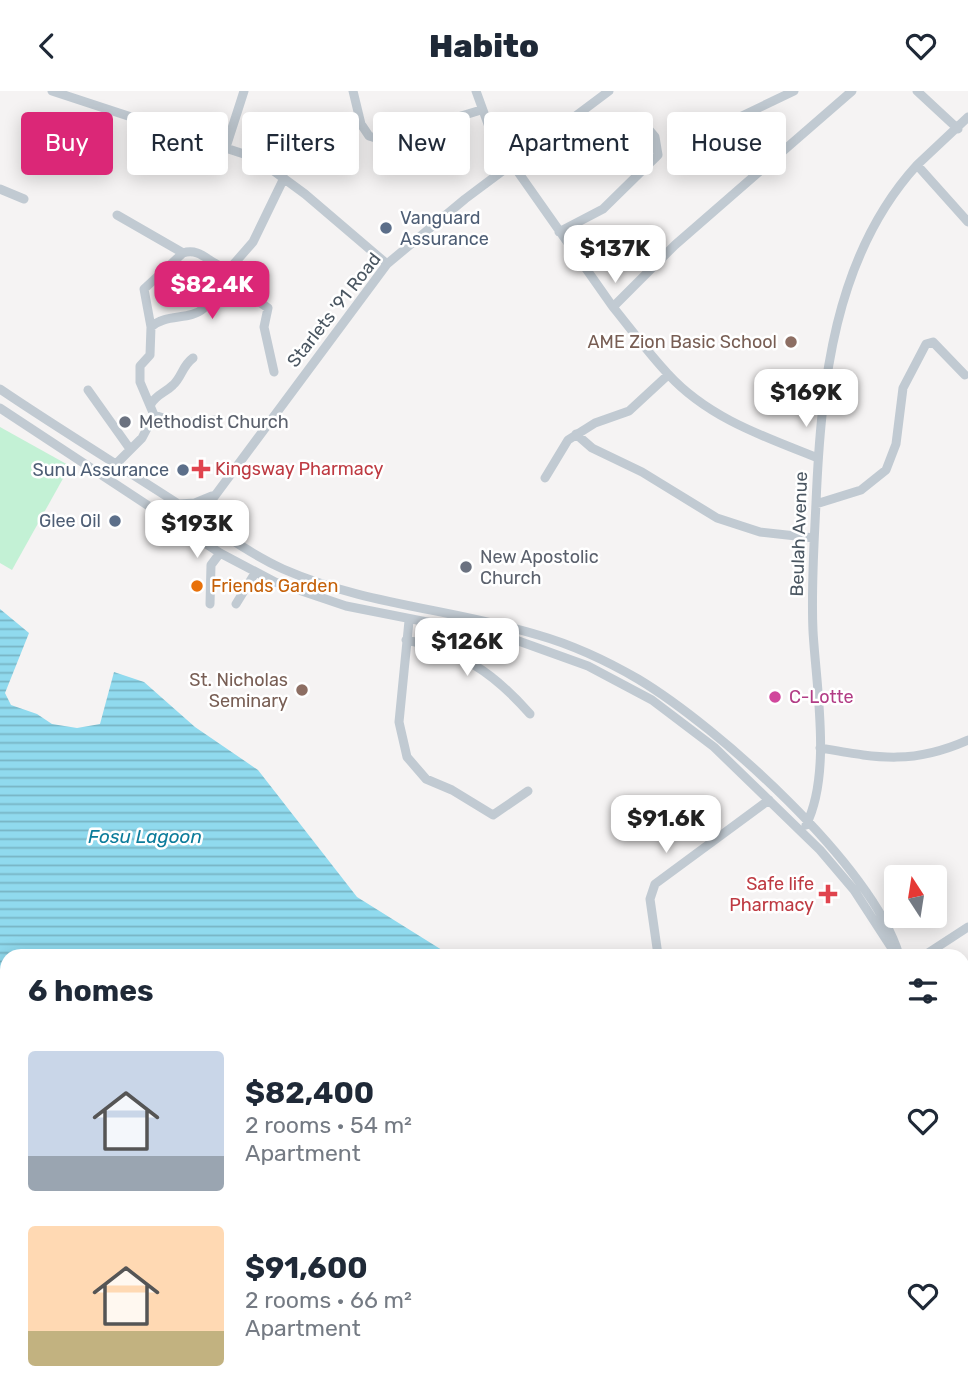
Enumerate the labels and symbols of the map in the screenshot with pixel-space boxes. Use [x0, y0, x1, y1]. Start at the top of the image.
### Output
place label: Vanguard Assurance [400, 207, 489, 250]
marker: Vanguard Assurance [378, 220, 394, 236]
pin: $137K [566, 225, 664, 285]
street label: Starlets '91 Road [282, 248, 386, 372]
pin: $82.4K [155, 261, 269, 321]
place label: AME Zion Basic School [588, 331, 777, 353]
marker: AME Zion Basic School [783, 334, 799, 350]
pin: $169K [757, 369, 855, 429]
place label: Methodist Church [139, 411, 289, 433]
marker: Methodist Church [117, 414, 133, 430]
place label: Kingsway Pharmacy [215, 458, 383, 480]
place label: Sunu Assurance [32, 459, 169, 481]
marker: Kingsway Pharmacy [193, 461, 209, 477]
marker: Sunu Assurance [175, 462, 191, 478]
street label: Beulah Avenue [786, 471, 812, 597]
pin: $193K [148, 501, 246, 560]
place label: Glee Oil [39, 510, 101, 532]
marker: Glee Oil [107, 513, 123, 529]
place label: New Apostolic Church [480, 546, 599, 589]
marker: New Apostolic Church [458, 559, 474, 575]
place label: Friends Garden [211, 575, 338, 597]
marker: Friends Garden [189, 578, 205, 594]
pin: $126K [418, 619, 516, 678]
place label: St. Nicholas Seminary [189, 669, 288, 712]
marker: St. Nicholas Seminary [294, 682, 310, 698]
place label: C-Lotte [789, 686, 854, 708]
marker: C-Lotte [767, 689, 783, 705]
pin: $91.6K [609, 795, 723, 855]
water label: Fosu Lagoon [88, 825, 202, 848]
north arrow [884, 865, 947, 927]
place label: Safe life Pharmacy [729, 873, 814, 916]
marker: Safe life Pharmacy [820, 886, 836, 902]

